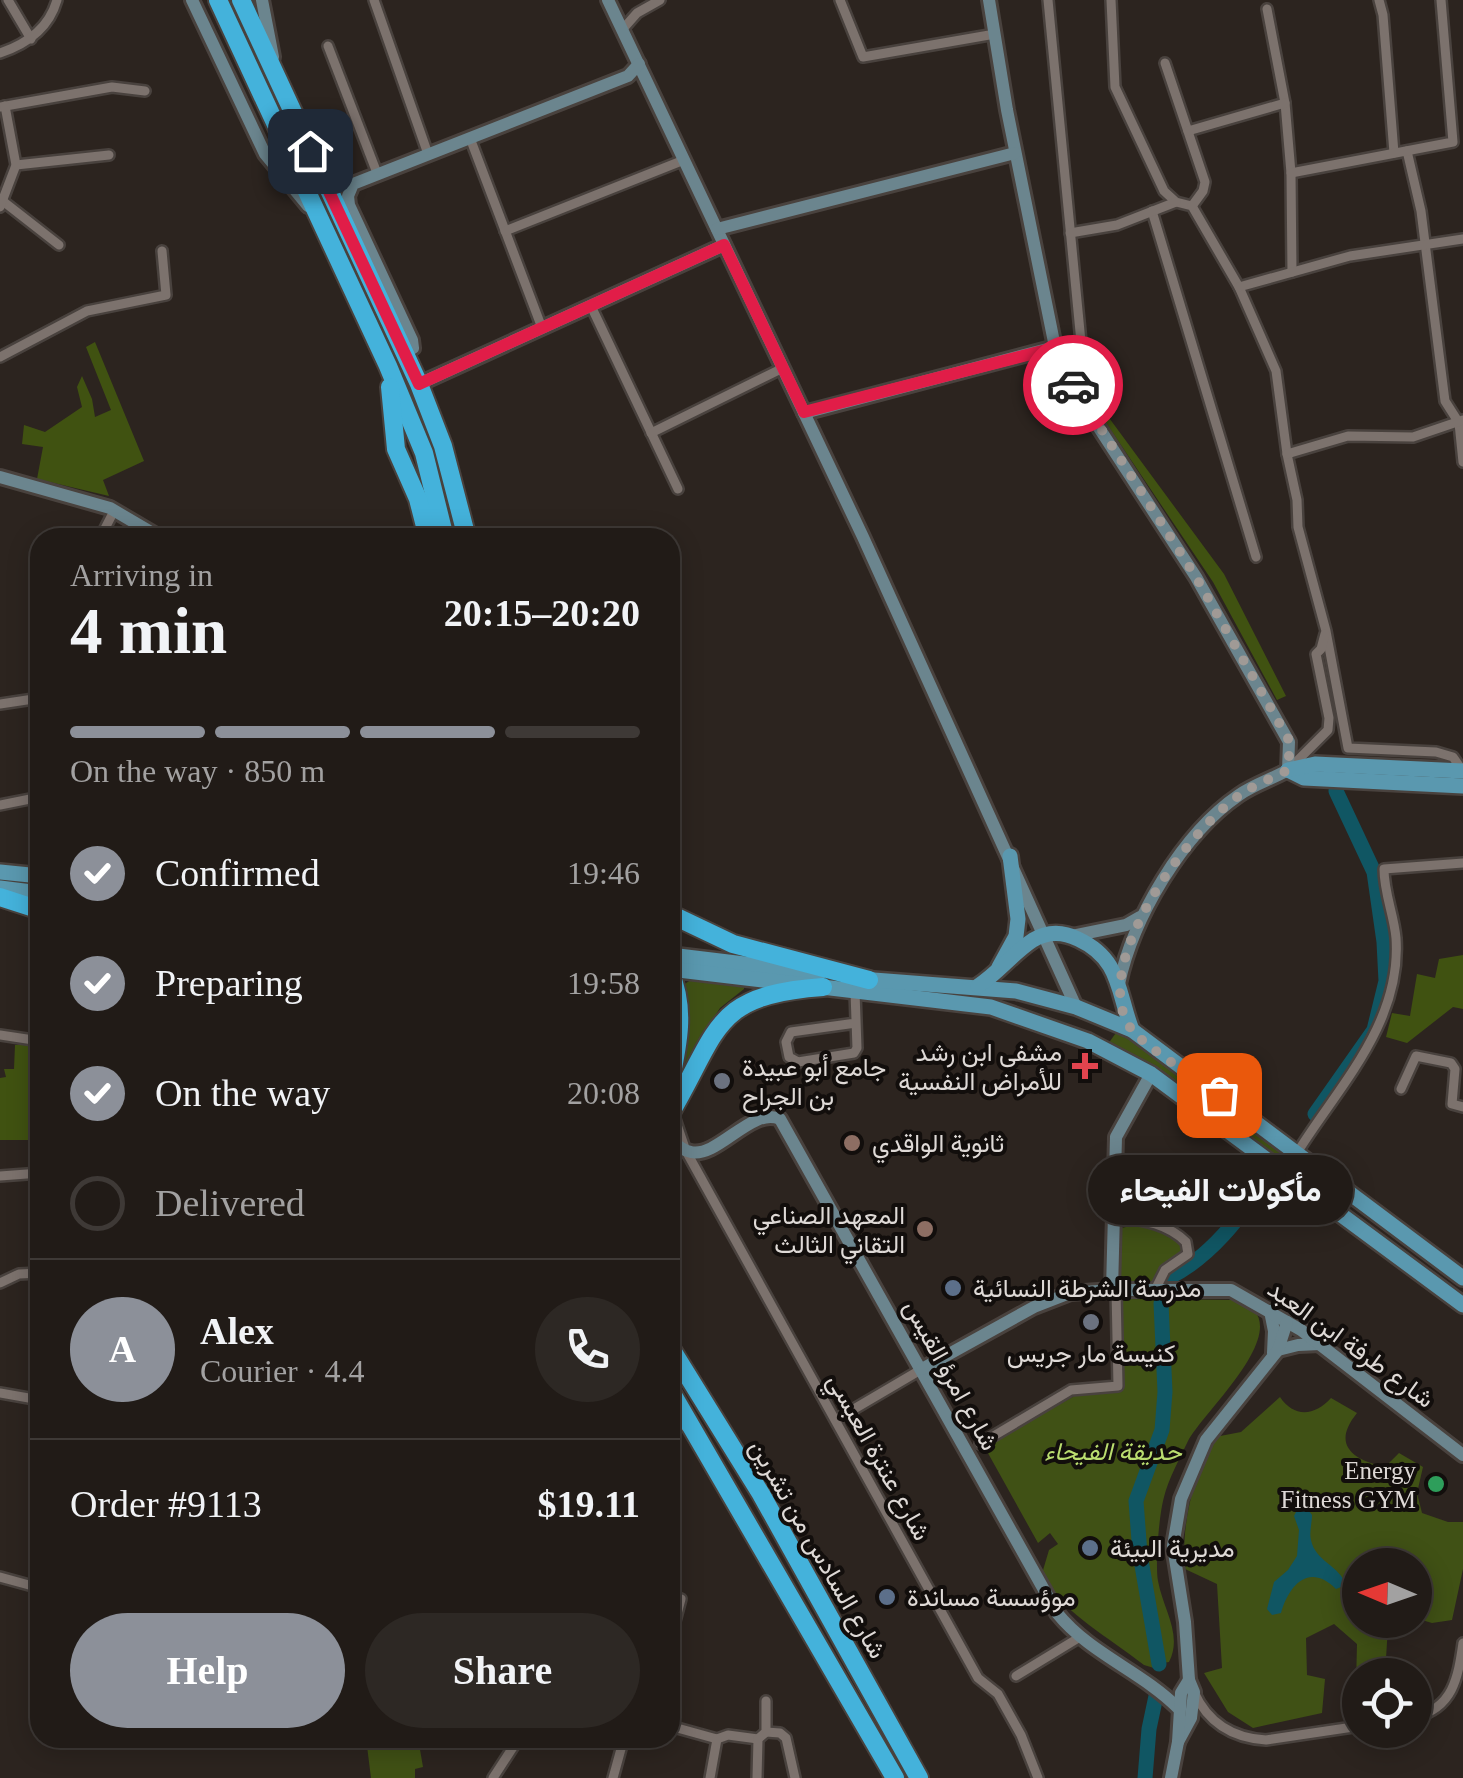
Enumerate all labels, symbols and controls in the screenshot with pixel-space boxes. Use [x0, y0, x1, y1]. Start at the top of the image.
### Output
pin [268, 109, 353, 194]
icon: home [283, 124, 338, 179]
courier [1023, 335, 1123, 435]
icon: car [1046, 358, 1101, 413]
text: Arriving in [70, 557, 213, 593]
text: 20:15–20:20 [444, 592, 640, 634]
text: 4 min [70, 595, 227, 667]
text: On the way · 850 m [70, 753, 325, 789]
icon: check [70, 846, 125, 901]
text: Confirmed [155, 852, 320, 894]
text: 19:46 [567, 855, 640, 891]
icon: check [70, 956, 125, 1011]
text: Preparing [155, 962, 303, 1004]
text: 19:58 [567, 965, 640, 1001]
place label: مشفى ابن رشد للأمراض النفسية [898, 1039, 1062, 1097]
place label: جامع أبو عبيدة بن الجراح [742, 1053, 886, 1113]
marker: مشفى ابن رشد للأمراض النفسية [1072, 1053, 1098, 1079]
pin [1177, 1053, 1262, 1138]
icon: check [70, 1066, 125, 1121]
icon: bag [1192, 1068, 1247, 1123]
marker: جامع أبو عبيدة بن الجراح [711, 1070, 733, 1092]
text: On the way [155, 1072, 330, 1114]
text: 20:08 [567, 1075, 640, 1111]
place label: ثانوية الواقدي [872, 1130, 1004, 1164]
marker: ثانوية الواقدي [841, 1132, 863, 1154]
callout: مأكولات الفيحاء [1086, 1155, 1352, 1225]
text: مأكولات الفيحاء [1120, 1172, 1321, 1208]
text: Delivered [155, 1182, 305, 1224]
place label: المعهد الصناعي التقاني الثالث [753, 1202, 905, 1265]
marker: المعهد الصناعي التقاني الثالث [914, 1218, 936, 1240]
place label: مدرسة الشرطة النسائية [973, 1275, 1201, 1304]
street label: شارع طرفة ابن العبد [1261, 1275, 1439, 1416]
marker: مدرسة الشرطة النسائية [942, 1277, 964, 1299]
street label: شارع امرؤ القيس [896, 1295, 1003, 1456]
button: phone [535, 1297, 640, 1402]
text: Alex [200, 1310, 274, 1352]
marker: كنيسة مار جريس [1080, 1311, 1102, 1333]
text: A [109, 1328, 136, 1370]
place label: كنيسة مار جريس [1007, 1340, 1175, 1369]
text: Courier · 4.4 [200, 1353, 364, 1389]
street label: شارع عنترة العبسي [816, 1369, 936, 1548]
street label: شارع السادس من تشرين [742, 1435, 892, 1664]
park label: حديقة الفيحاء [1044, 1438, 1183, 1466]
place label: Energy Fitness GYM [1281, 1457, 1416, 1513]
marker: Energy Fitness GYM [1425, 1473, 1447, 1495]
text: Order #9113 [70, 1483, 262, 1525]
text: $19.11 [538, 1483, 640, 1525]
place label: مديرية البيئة [1110, 1535, 1235, 1564]
marker: مديرية البيئة [1079, 1537, 1101, 1559]
north arrow [1342, 1548, 1432, 1638]
map controls [1342, 1548, 1432, 1748]
place label: موؤسسة مساندة [907, 1584, 1076, 1613]
marker: موؤسسة مساندة [876, 1586, 898, 1608]
button: Help [70, 1613, 345, 1728]
button: Share [365, 1613, 640, 1728]
button: locate [1342, 1658, 1432, 1748]

